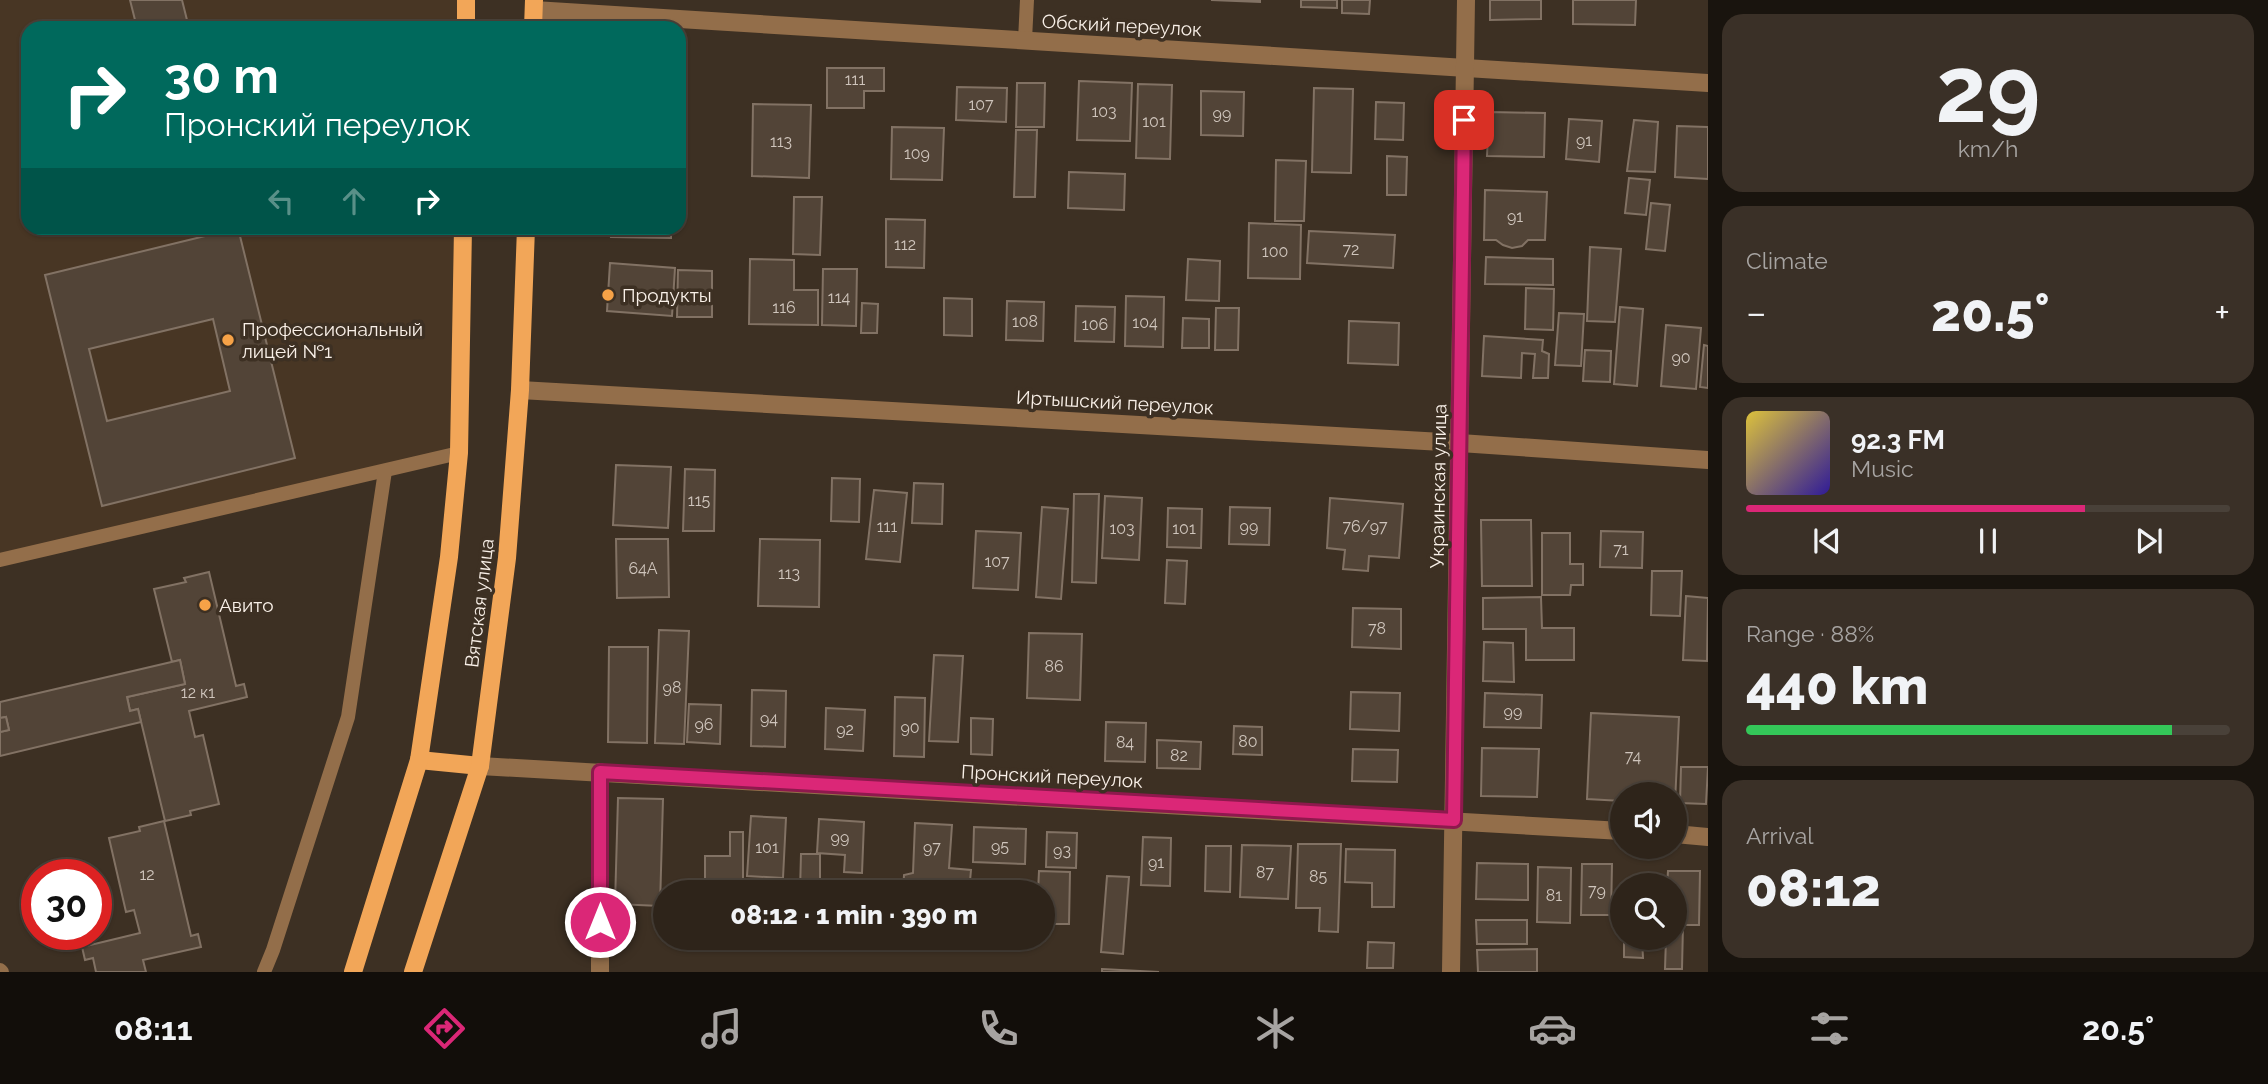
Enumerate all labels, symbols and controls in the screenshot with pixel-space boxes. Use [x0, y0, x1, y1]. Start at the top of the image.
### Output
street label: Обский переулок [1041, 10, 1203, 40]
text: 29 [1936, 36, 2040, 143]
text: 30 m [164, 47, 279, 104]
icon: right [49, 49, 140, 140]
house number: 111 [845, 70, 865, 89]
pin [1434, 90, 1494, 150]
house number: 107 [968, 95, 994, 114]
icon: arrive [1445, 101, 1483, 139]
house number: 103 [1091, 102, 1117, 121]
house number: 99 [1213, 104, 1231, 123]
text: Пронский переулок [164, 106, 471, 143]
house number: 101 [1142, 112, 1166, 131]
house number: 91 [1576, 131, 1592, 150]
house number: 113 [770, 132, 792, 151]
text: km/h [1958, 135, 2018, 162]
house number: 109 [904, 144, 930, 163]
icon: left [262, 182, 300, 220]
icon: ahead [335, 182, 373, 220]
icon: right [408, 182, 446, 220]
house number: 91 [1507, 207, 1523, 226]
house number: 112 [894, 235, 916, 254]
house number: 72 [1343, 240, 1359, 259]
house number: 100 [1262, 242, 1288, 261]
text: Climate [1746, 247, 1828, 274]
text: 20.5° [1931, 282, 2050, 343]
place label: Продукты [622, 284, 712, 306]
marker: Продукты [600, 287, 616, 303]
house number: 114 [828, 288, 850, 307]
text: − [1746, 290, 1766, 335]
text: + [2214, 290, 2230, 335]
house number: 116 [772, 298, 796, 317]
house number: 108 [1012, 312, 1038, 331]
house number: 104 [1132, 313, 1158, 332]
house number: 106 [1082, 315, 1108, 334]
place label: Профессиональный лицей №1 [242, 318, 423, 362]
marker: Профессиональный лицей №1 [220, 332, 236, 348]
house number: 90 [1671, 348, 1691, 367]
street label: Иртышский переулок [1016, 386, 1214, 418]
street label: Украинская улица [1426, 404, 1450, 568]
text: 92.3 FM [1851, 425, 1945, 455]
text: Music [1851, 455, 1914, 482]
house number: 115 [688, 491, 710, 510]
house number: 111 [877, 517, 897, 536]
house number: 99 [1240, 517, 1258, 536]
house number: 76/97 [1342, 517, 1388, 536]
house number: 103 [1109, 519, 1135, 538]
house number: 101 [1172, 519, 1196, 538]
icon: previous [1808, 522, 1846, 560]
icon: pause [1969, 522, 2007, 560]
icon: next [2130, 522, 2168, 560]
street label: Вятская улица [460, 537, 498, 669]
house number: 71 [1613, 540, 1629, 559]
house number: 107 [984, 552, 1010, 571]
house number: 64А [628, 559, 658, 578]
house number: 113 [778, 564, 800, 583]
place label: Авито [219, 594, 274, 616]
marker: Авито [197, 597, 213, 613]
house number: 78 [1368, 619, 1386, 638]
text: Range · 88% [1746, 620, 1874, 647]
text: 440 km [1746, 655, 1928, 716]
house number: 86 [1044, 657, 1064, 676]
house number: 98 [663, 678, 681, 697]
house number: 12 к1 [181, 683, 215, 702]
house number: 99 [1504, 702, 1522, 721]
house number: 94 [760, 709, 778, 728]
house number: 96 [694, 715, 714, 734]
house number: 90 [900, 718, 920, 737]
house number: 92 [836, 720, 854, 739]
house number: 80 [1238, 732, 1258, 751]
house number: 84 [1116, 733, 1134, 752]
house number: 82 [1170, 746, 1188, 765]
house number: 74 [1625, 747, 1641, 766]
street label: Пронский переулок [960, 760, 1144, 792]
map controls [1610, 782, 1687, 950]
button: sound [1610, 782, 1687, 859]
text: Arrival [1746, 822, 1813, 849]
house number: 99 [831, 828, 849, 847]
house number: 95 [991, 837, 1009, 856]
house number: 101 [755, 838, 779, 857]
house number: 97 [923, 838, 941, 857]
house number: 93 [1053, 841, 1071, 860]
house number: 91 [1148, 853, 1164, 872]
text: 08:12 [1746, 857, 1881, 918]
speed limit sign: 30 [21, 859, 112, 950]
house number: 87 [1256, 863, 1274, 882]
house number: 12 [139, 865, 155, 884]
house number: 85 [1309, 867, 1327, 886]
button: search [1610, 873, 1687, 950]
house number: 79 [1588, 881, 1606, 900]
position arrow [563, 885, 637, 959]
house number: 81 [1546, 886, 1562, 905]
text: 08:12 · 1 min · 390 m [730, 900, 978, 930]
icon: directions [420, 1004, 469, 1053]
icon: music [697, 1004, 746, 1053]
icon: phone [974, 1004, 1023, 1053]
icon: climate [1251, 1004, 1300, 1053]
icon: car [1528, 1004, 1577, 1053]
icon: filters [1805, 1004, 1854, 1053]
text: 08:11 [114, 1010, 192, 1047]
text: 20.5° [2082, 1010, 2154, 1047]

